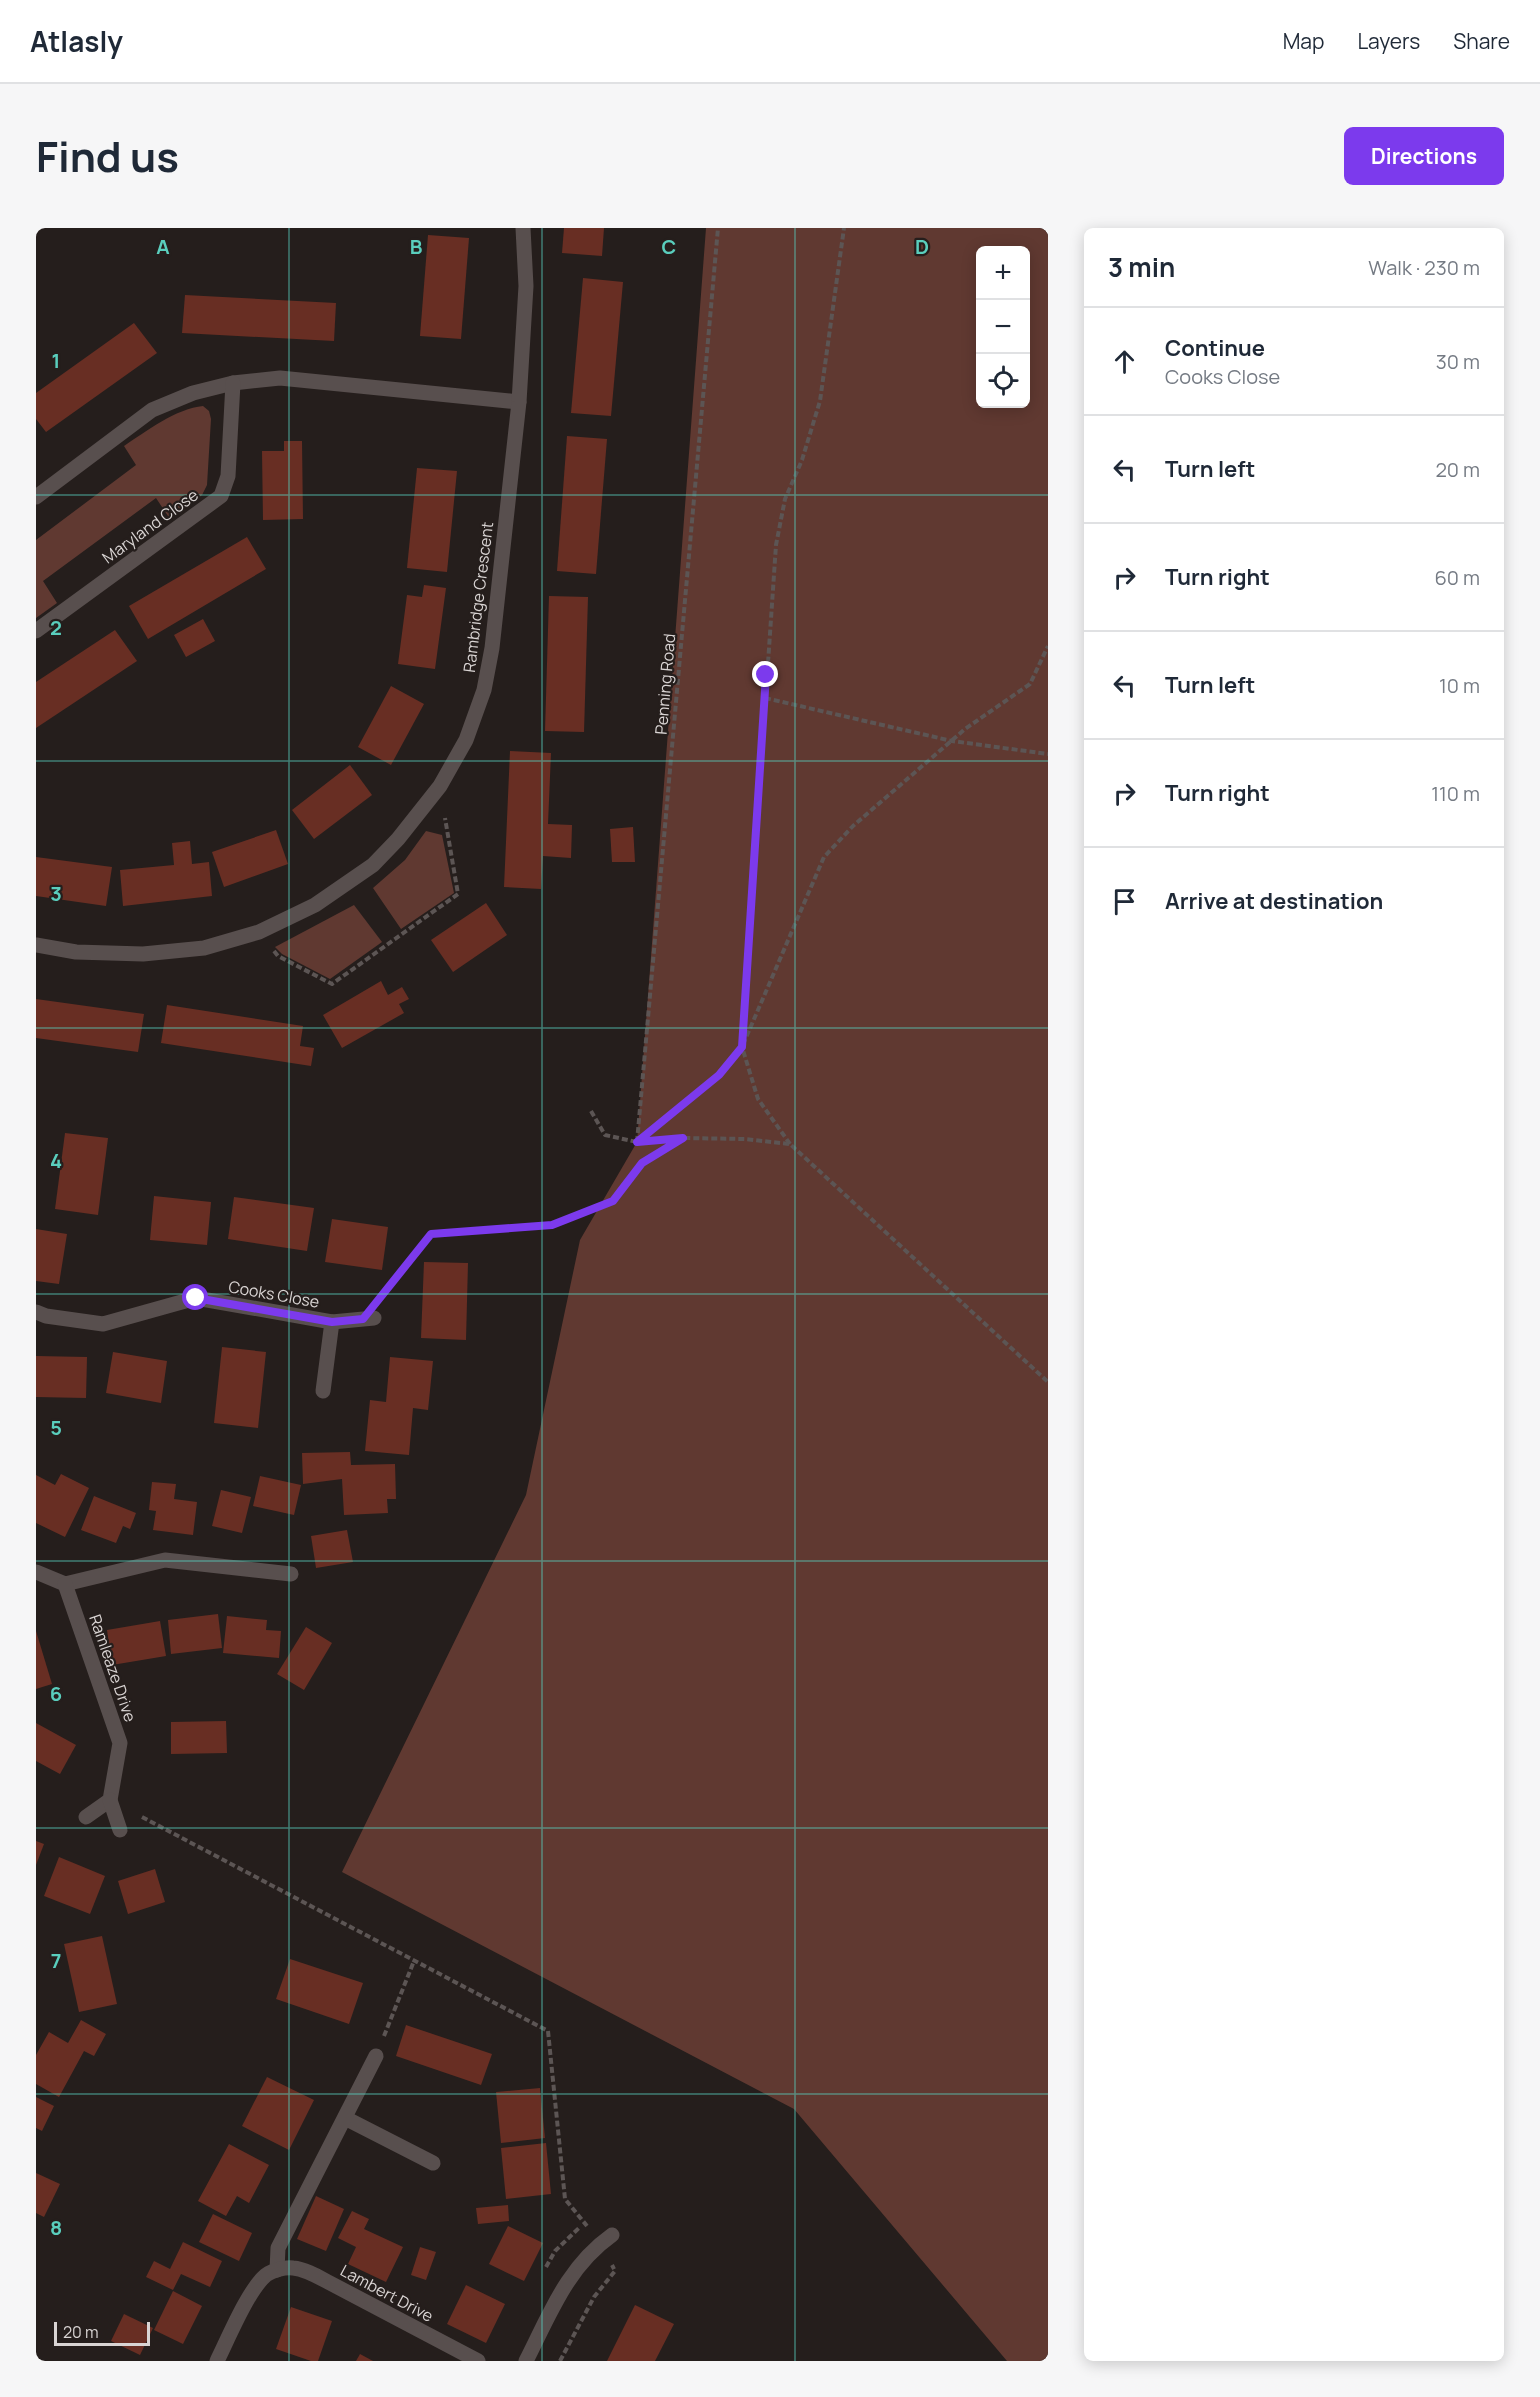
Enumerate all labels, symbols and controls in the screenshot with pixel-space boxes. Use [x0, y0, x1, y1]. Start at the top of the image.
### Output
text: Atlasly [30, 22, 123, 60]
text: Map [1283, 27, 1324, 55]
text: Layers [1357, 27, 1420, 55]
text: Share [1453, 27, 1510, 55]
text: Find us [36, 127, 179, 185]
button: Directions [1344, 127, 1504, 185]
text: A [156, 233, 170, 260]
text: B [410, 233, 423, 260]
text: C [662, 233, 676, 260]
text: D [915, 233, 929, 260]
map controls [976, 246, 1030, 408]
button: + [976, 246, 1030, 300]
text: 3 min [1108, 249, 1175, 285]
text: Walk · 230 m [1368, 254, 1480, 281]
button: − [976, 300, 1030, 354]
text: Continue [1165, 333, 1265, 363]
icon: ahead [1108, 345, 1141, 378]
text: 1 [52, 347, 60, 374]
text: 30 m [1436, 348, 1480, 375]
button: locate [976, 354, 1030, 408]
text: Cooks Close [1165, 363, 1280, 390]
icon: left [1108, 453, 1141, 486]
text: Turn left [1165, 454, 1255, 484]
text: 20 m [1435, 456, 1480, 483]
street label: Maryland Close [98, 484, 202, 568]
street label: Rambridge Crescent [458, 520, 498, 674]
icon: right [1108, 561, 1141, 594]
text: Turn right [1165, 562, 1270, 592]
text: 60 m [1434, 564, 1480, 591]
text: 2 [50, 614, 62, 641]
street label: Penning Road [650, 632, 680, 736]
route end [752, 661, 778, 687]
icon: left [1108, 669, 1141, 702]
text: Turn left [1165, 670, 1255, 700]
text: 10 m [1439, 672, 1480, 699]
icon: right [1108, 777, 1141, 810]
text: Turn right [1165, 778, 1270, 808]
text: 110 m [1431, 780, 1480, 807]
text: 3 [50, 880, 62, 907]
icon: arrive [1108, 885, 1141, 918]
text: Arrive at destination [1165, 886, 1383, 916]
text: 4 [50, 1147, 62, 1174]
street label: Cooks Close [227, 1275, 321, 1313]
route start [182, 1284, 208, 1310]
text: 5 [50, 1414, 62, 1441]
street label: Ramleaze Drive [84, 1611, 142, 1725]
text: 6 [50, 1680, 62, 1707]
text: 7 [51, 1947, 61, 1974]
text: 8 [50, 2214, 62, 2241]
street label: Lambert Drive [337, 2259, 437, 2327]
scale bar [54, 2319, 150, 2346]
text: 20 m [63, 2321, 99, 2343]

